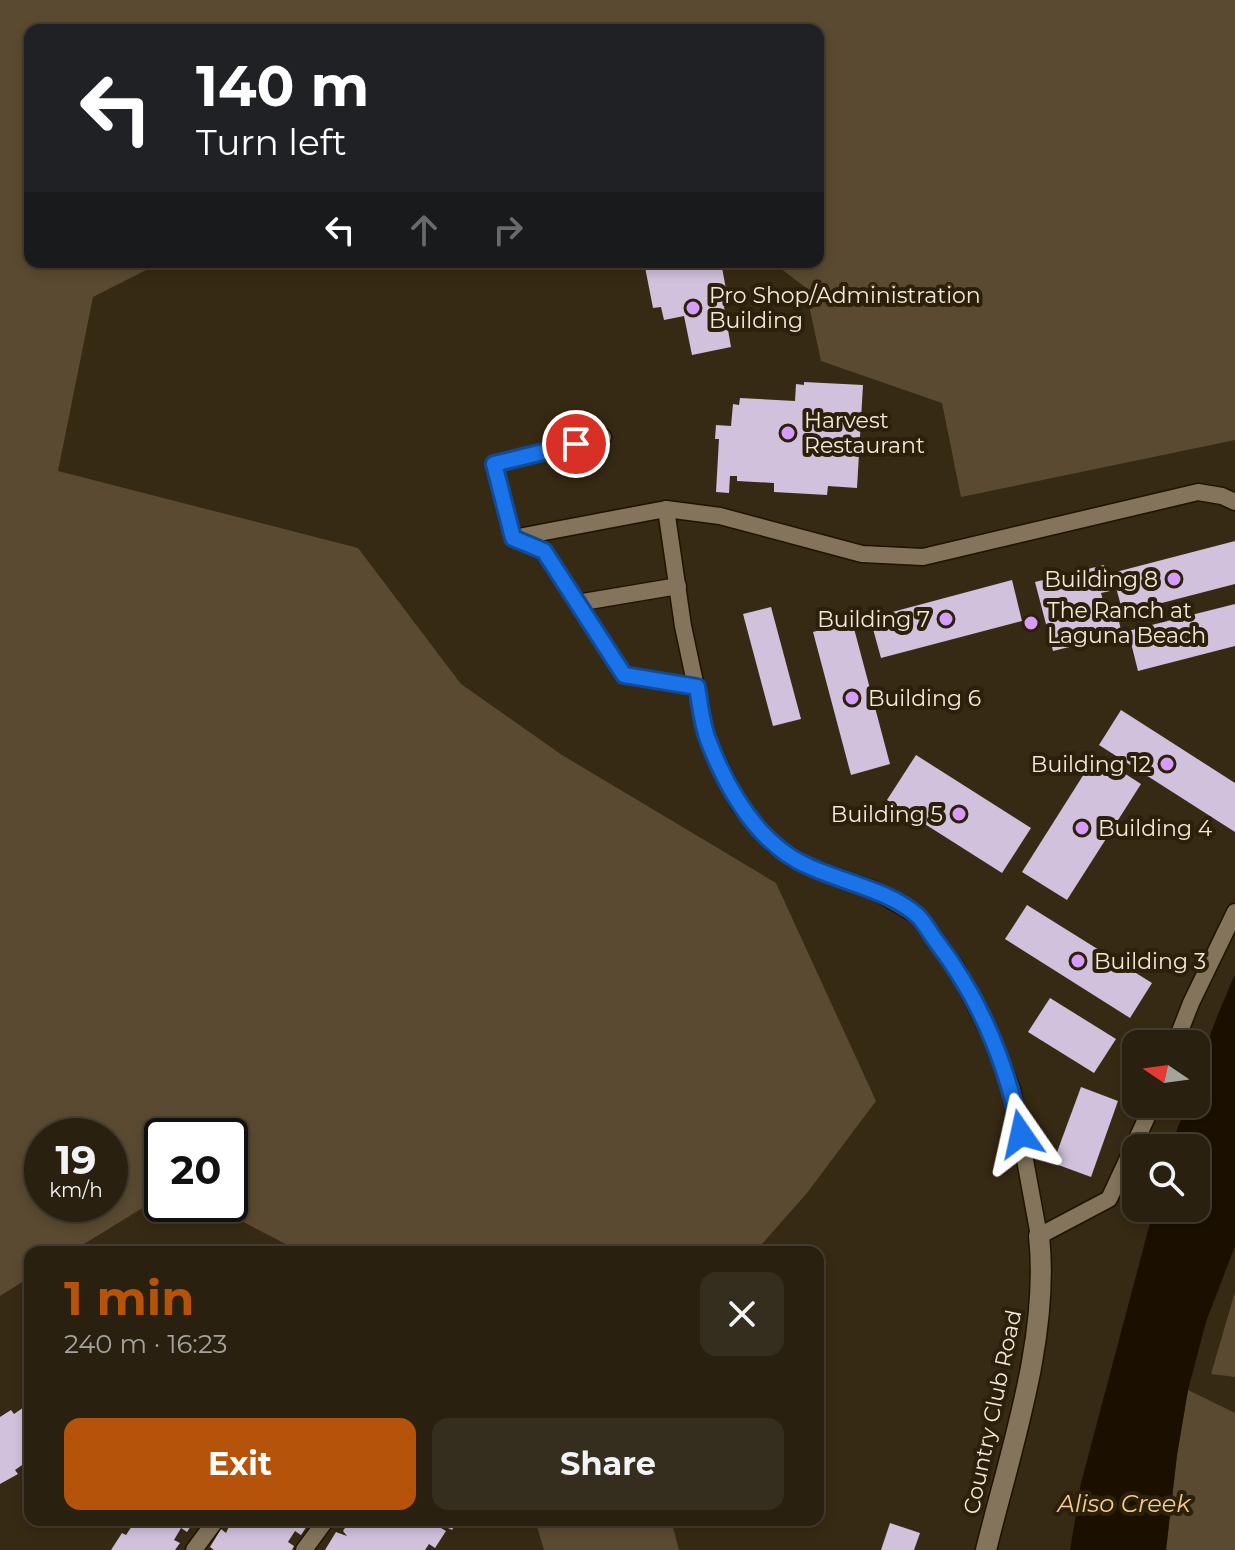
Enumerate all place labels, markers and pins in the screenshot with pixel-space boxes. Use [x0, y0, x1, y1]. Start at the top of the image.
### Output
place label: Pro Shop/Administration Building [709, 282, 981, 334]
marker: Pro Shop/Administration Building [684, 299, 702, 317]
place label: Harvest Restaurant [804, 407, 925, 459]
pin [542, 410, 610, 478]
marker: Harvest Restaurant [779, 424, 797, 442]
place label: Building 8 [1044, 566, 1158, 593]
marker: Building 8 [1165, 570, 1183, 588]
place label: The Ranch at Laguna Beach [1047, 597, 1206, 649]
place label: Building 7 [817, 606, 930, 633]
marker: Building 7 [937, 610, 955, 628]
marker: The Ranch at Laguna Beach [1022, 614, 1040, 632]
place label: Building 6 [868, 685, 981, 712]
marker: Building 6 [843, 689, 861, 707]
place label: Building 12 [1031, 751, 1151, 778]
marker: Building 12 [1158, 755, 1176, 773]
place label: Building 5 [831, 801, 943, 828]
marker: Building 5 [950, 805, 968, 823]
place label: Building 4 [1098, 815, 1213, 842]
marker: Building 4 [1073, 819, 1091, 837]
place label: Building 3 [1094, 948, 1206, 975]
marker: Building 3 [1069, 952, 1087, 970]

